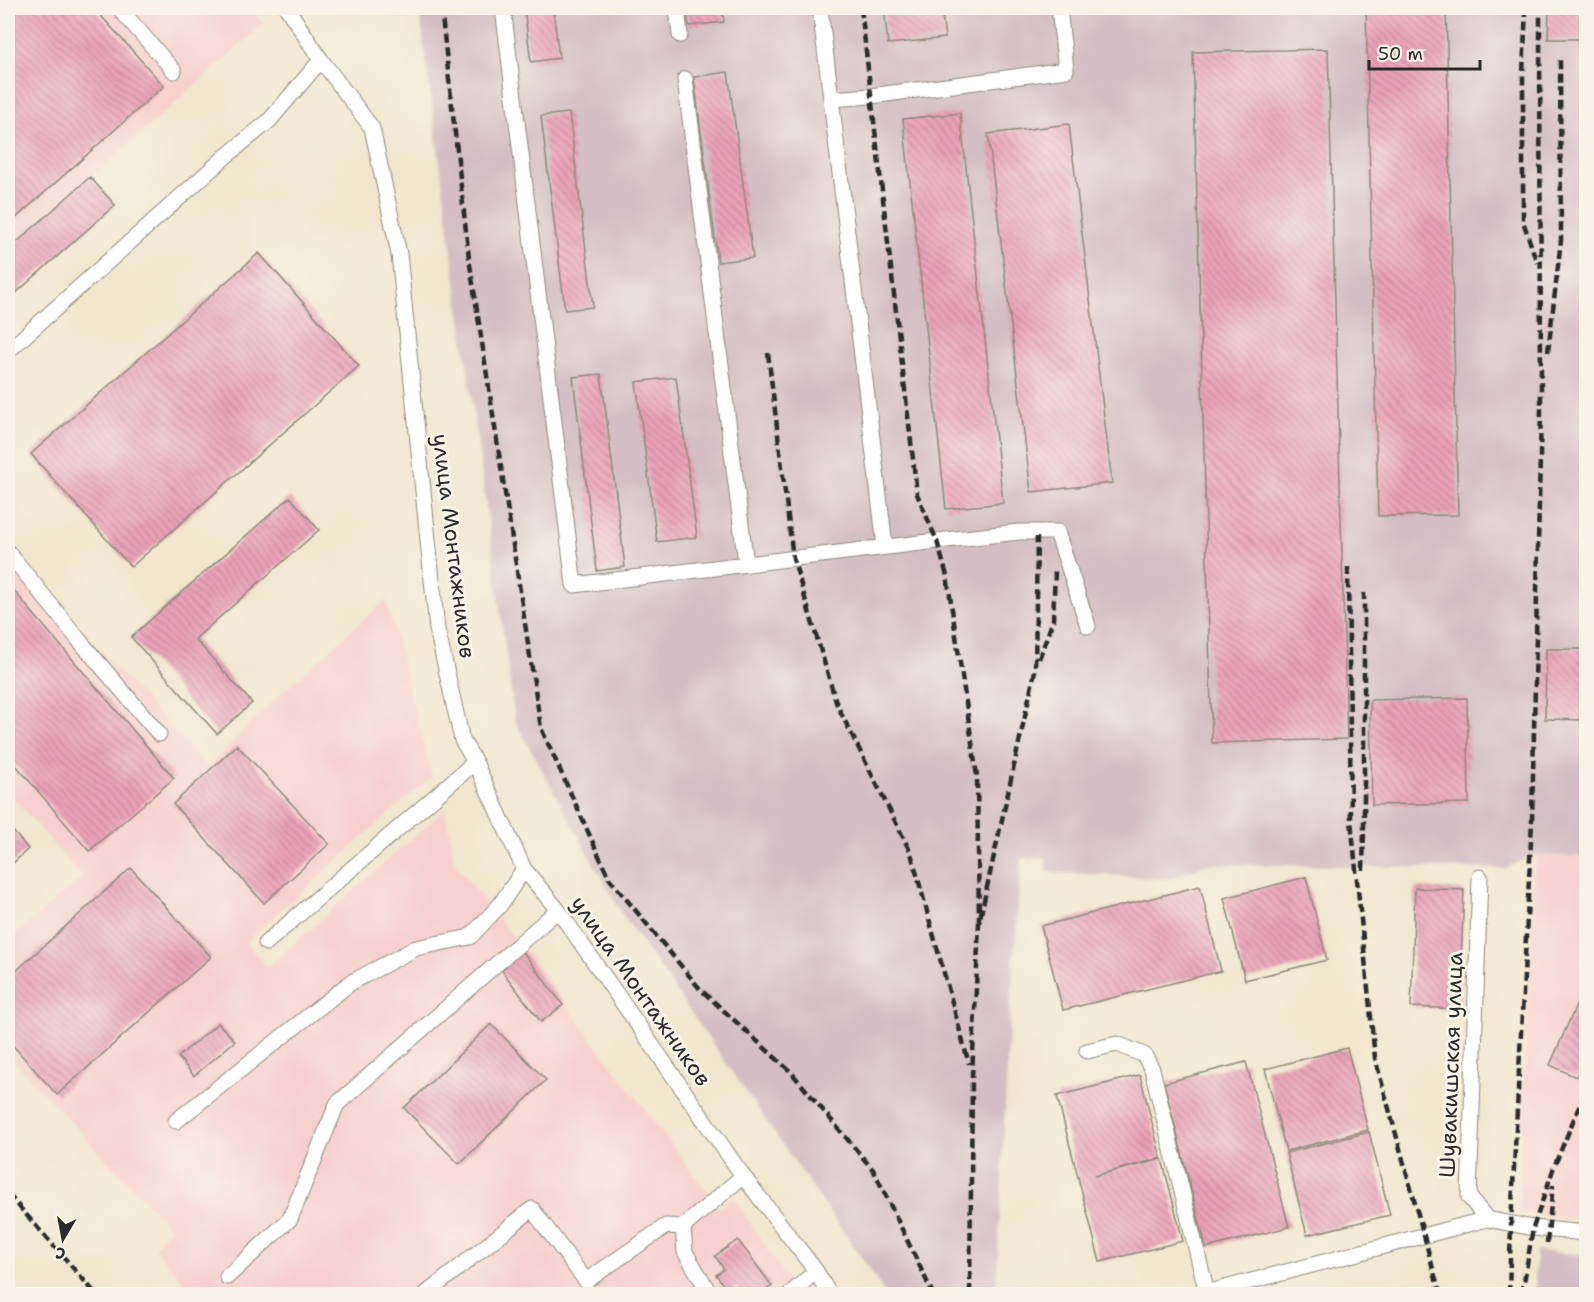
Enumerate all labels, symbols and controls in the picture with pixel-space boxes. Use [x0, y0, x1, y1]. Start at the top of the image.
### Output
scale bar [1369, 33, 1480, 71]
text: 50 m [1378, 42, 1423, 66]
street label: улица Монтажников [426, 432, 482, 660]
street label: улица Монтажников [564, 890, 718, 1092]
street label: Шувакишская улица [1433, 951, 1469, 1178]
north arrow [33, 1209, 93, 1269]
text: С [54, 1242, 67, 1264]

